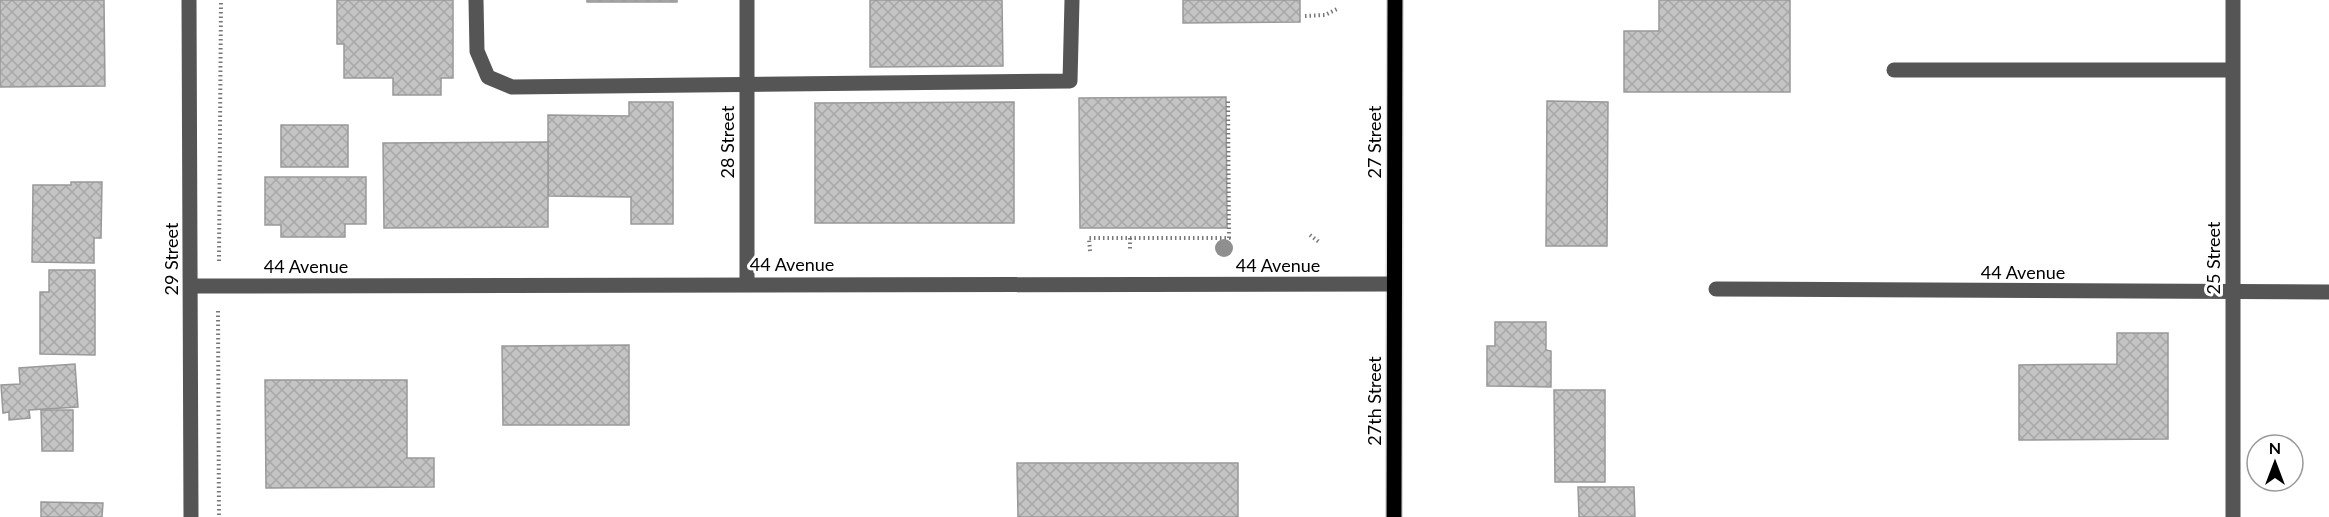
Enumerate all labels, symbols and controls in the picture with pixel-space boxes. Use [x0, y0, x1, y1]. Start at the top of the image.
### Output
street label: 28 Street [716, 105, 738, 178]
street label: 27 Street [1363, 105, 1385, 178]
street label: 25 Street [2202, 221, 2224, 294]
street label: 29 Street [160, 222, 182, 295]
street label: 44 Avenue [750, 253, 834, 275]
street label: 44 Avenue [1236, 254, 1320, 276]
street label: 44 Avenue [264, 255, 348, 277]
street label: 44 Avenue [1981, 261, 2065, 283]
street label: 27th Street [1363, 356, 1385, 446]
north arrow [2245, 433, 2305, 493]
text: N [2269, 438, 2281, 457]

